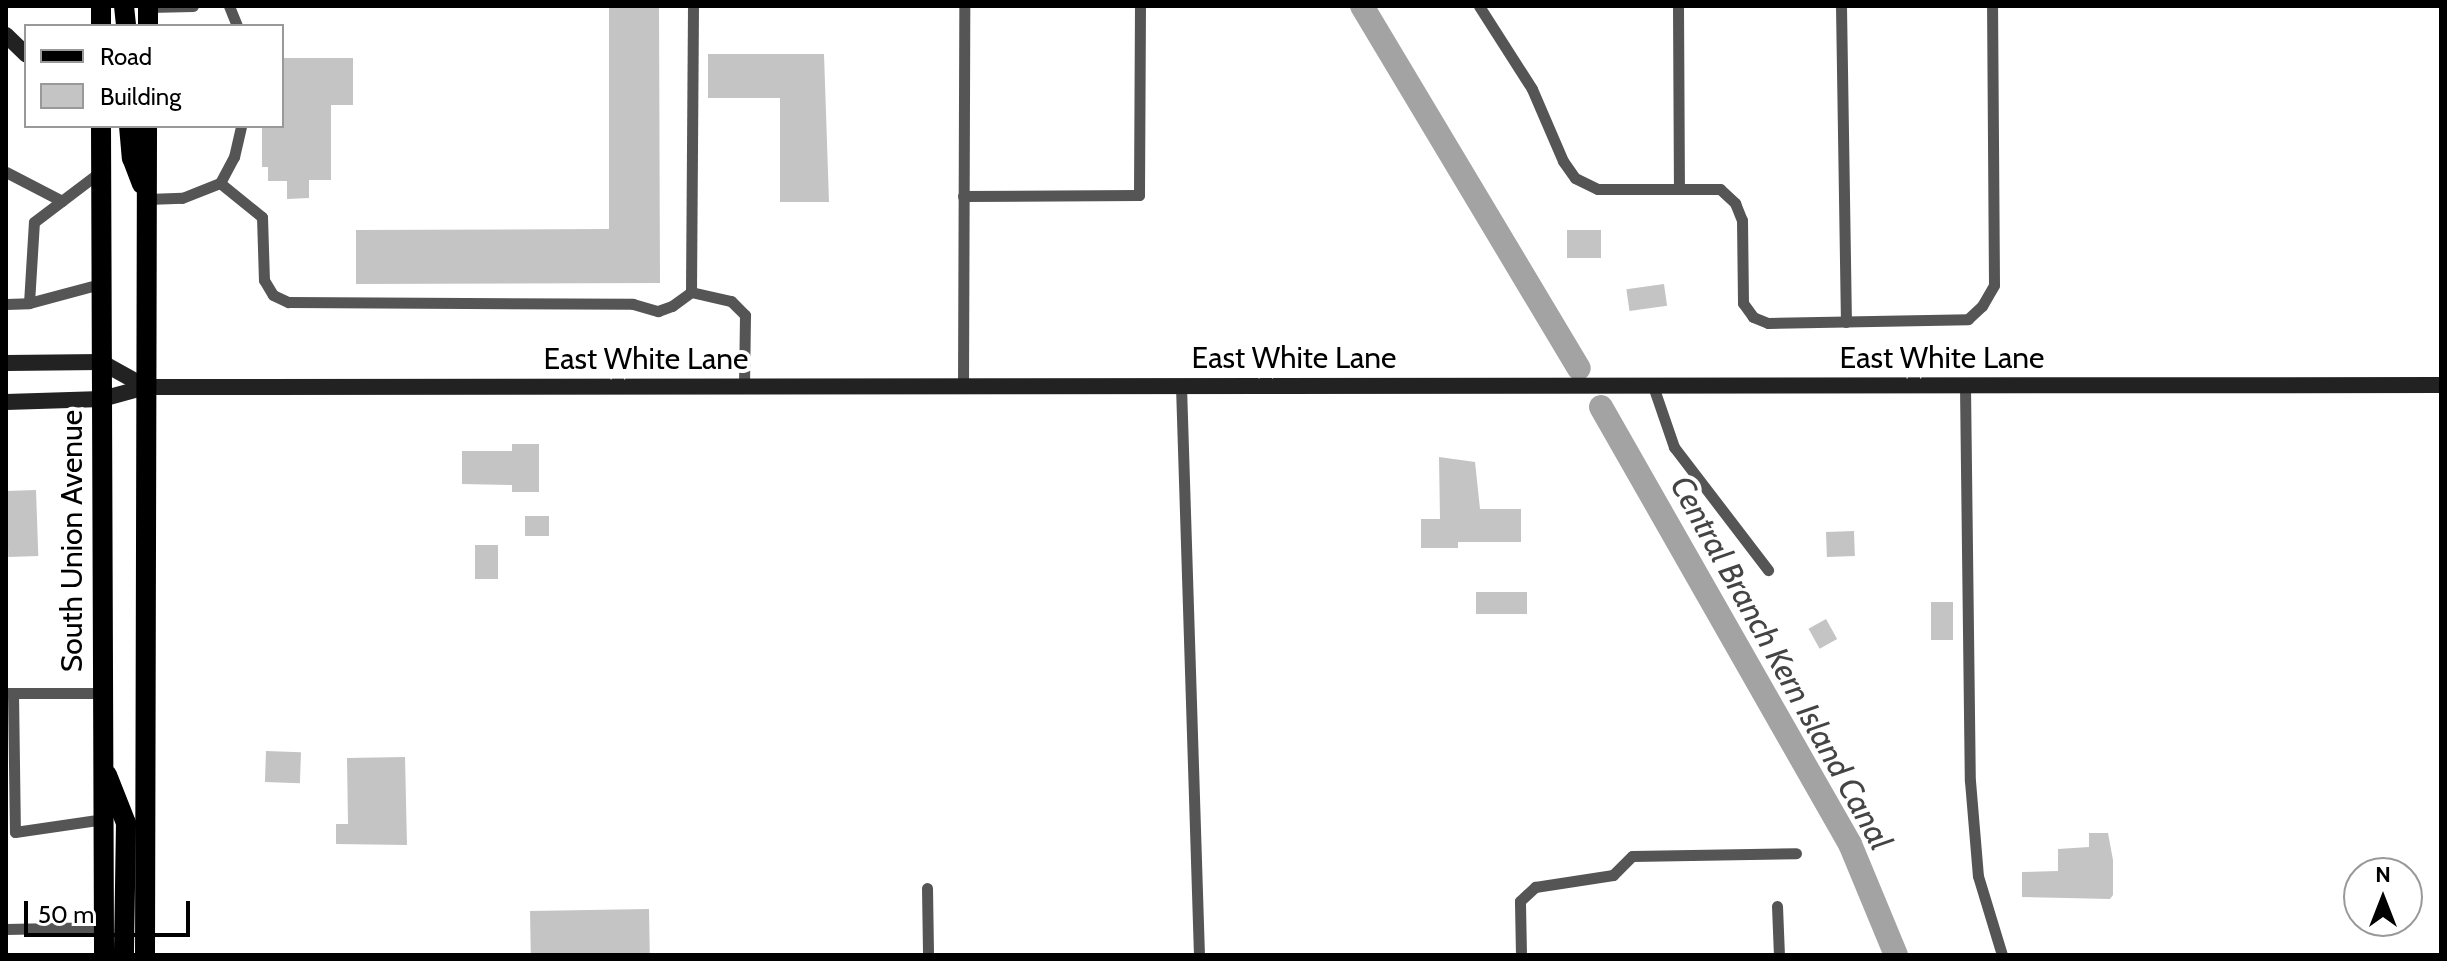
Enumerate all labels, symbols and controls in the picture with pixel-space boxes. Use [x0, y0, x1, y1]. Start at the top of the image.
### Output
legend [24, 24, 284, 128]
text: Road [100, 42, 152, 71]
text: Building [100, 82, 181, 111]
street label: East White Lane [1192, 340, 1396, 376]
street label: East White Lane [1840, 340, 2044, 376]
street label: East White Lane [544, 341, 748, 377]
street label: South Union Avenue [54, 410, 90, 672]
water label: Central Branch Kern Island Canal [1662, 469, 1900, 857]
north arrow [2343, 857, 2423, 937]
text: N [2375, 861, 2391, 888]
scale bar [28, 885, 194, 935]
text: 50 m [38, 900, 94, 929]

